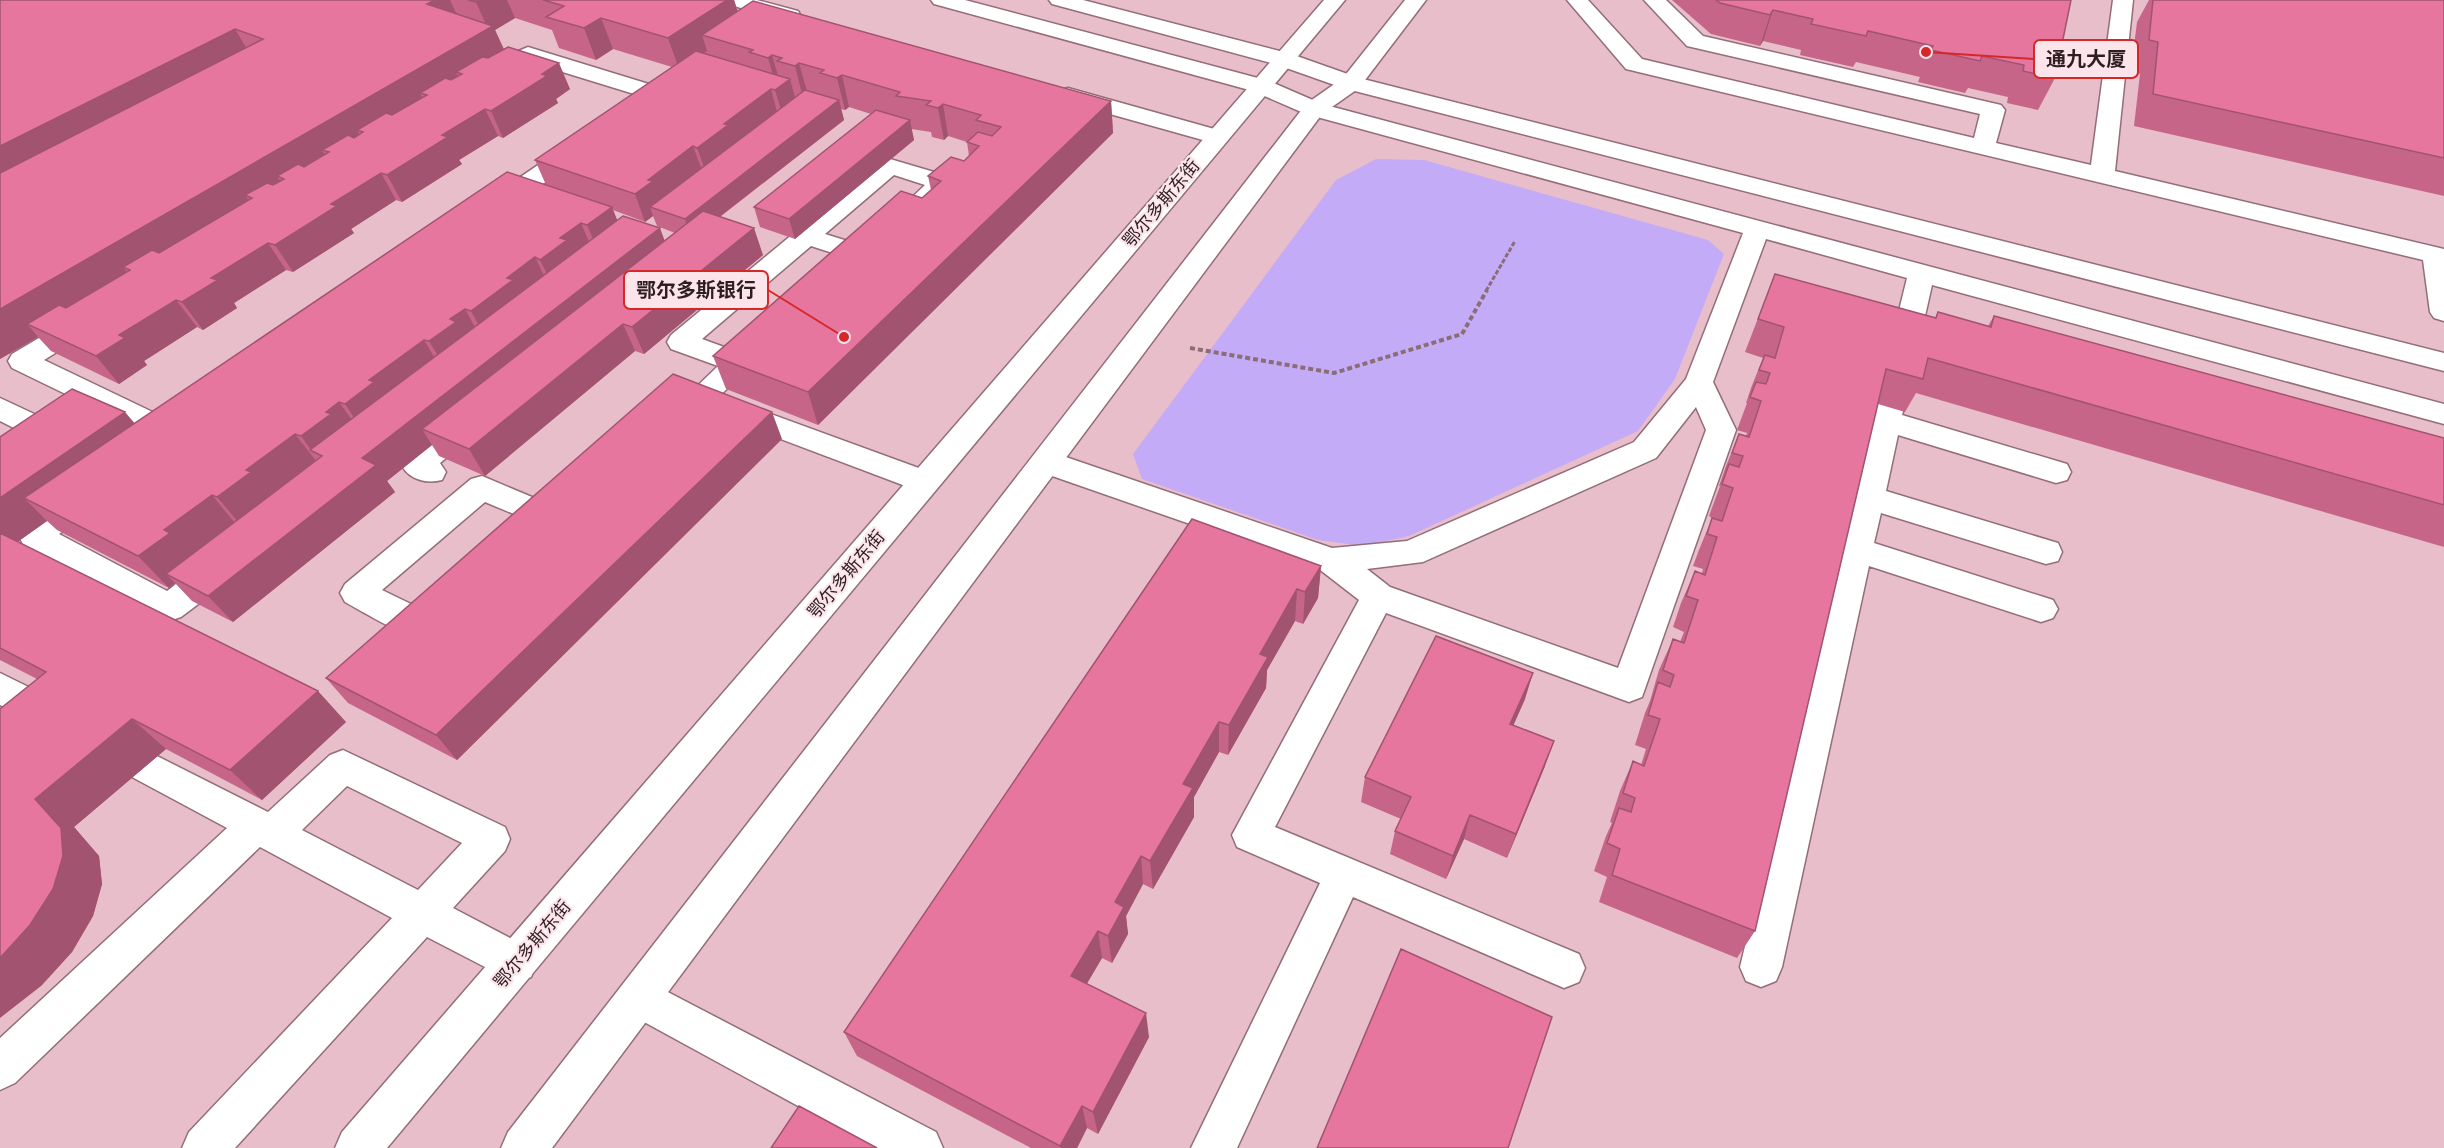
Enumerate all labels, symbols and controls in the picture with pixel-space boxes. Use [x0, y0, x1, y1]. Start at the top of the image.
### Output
callout: 通九大厦 [2034, 40, 2138, 78]
text: 通九大厦 [2046, 46, 2126, 71]
street label: 鄂尔多斯东街 [1117, 154, 1205, 252]
callout: 鄂尔多斯银行 [624, 271, 768, 309]
text: 鄂尔多斯银行 [636, 277, 756, 302]
street label: 鄂尔多斯东街 [802, 525, 890, 623]
street label: 鄂尔多斯东街 [488, 895, 576, 993]

